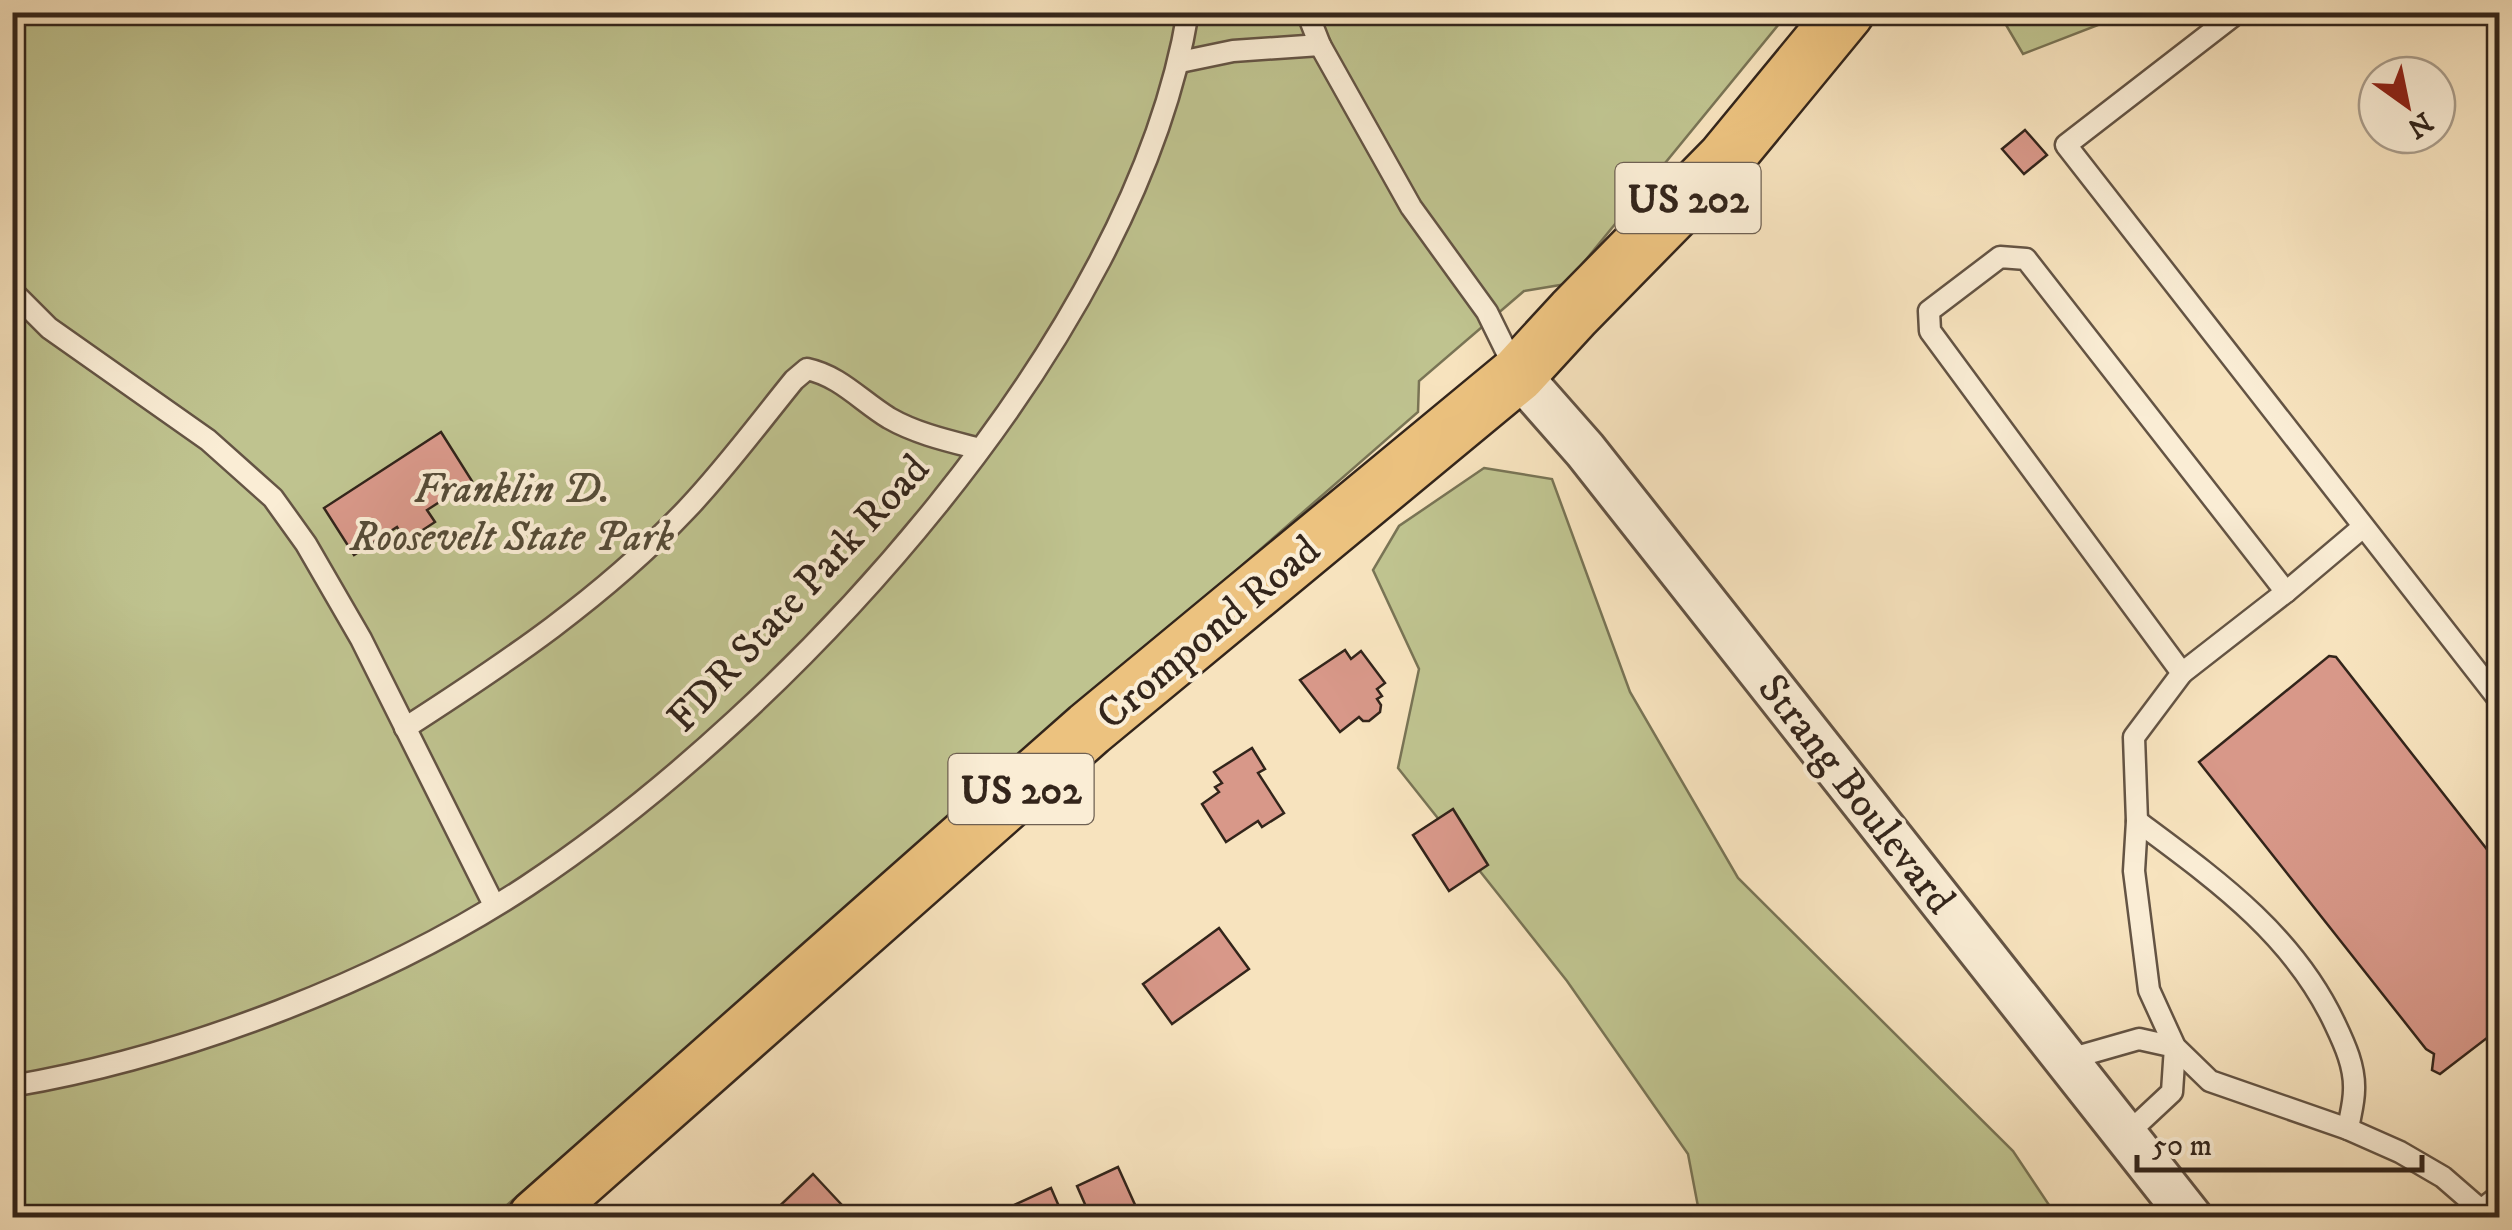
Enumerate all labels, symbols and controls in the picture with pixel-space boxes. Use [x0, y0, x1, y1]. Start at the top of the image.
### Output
north arrow [2357, 55, 2457, 155]
text: N [2401, 104, 2439, 146]
road number: US 202 [1616, 163, 1760, 233]
street label: FDR State Park Road [657, 444, 941, 744]
park label: Franklin D. Roosevelt State Park [349, 464, 674, 564]
street label: Crompond Road [1087, 525, 1331, 742]
street label: Strang Boulevard [1746, 664, 1965, 925]
road number: US 202 [948, 754, 1094, 824]
scale bar [2137, 1110, 2422, 1172]
text: 50 m [2152, 1128, 2212, 1165]

